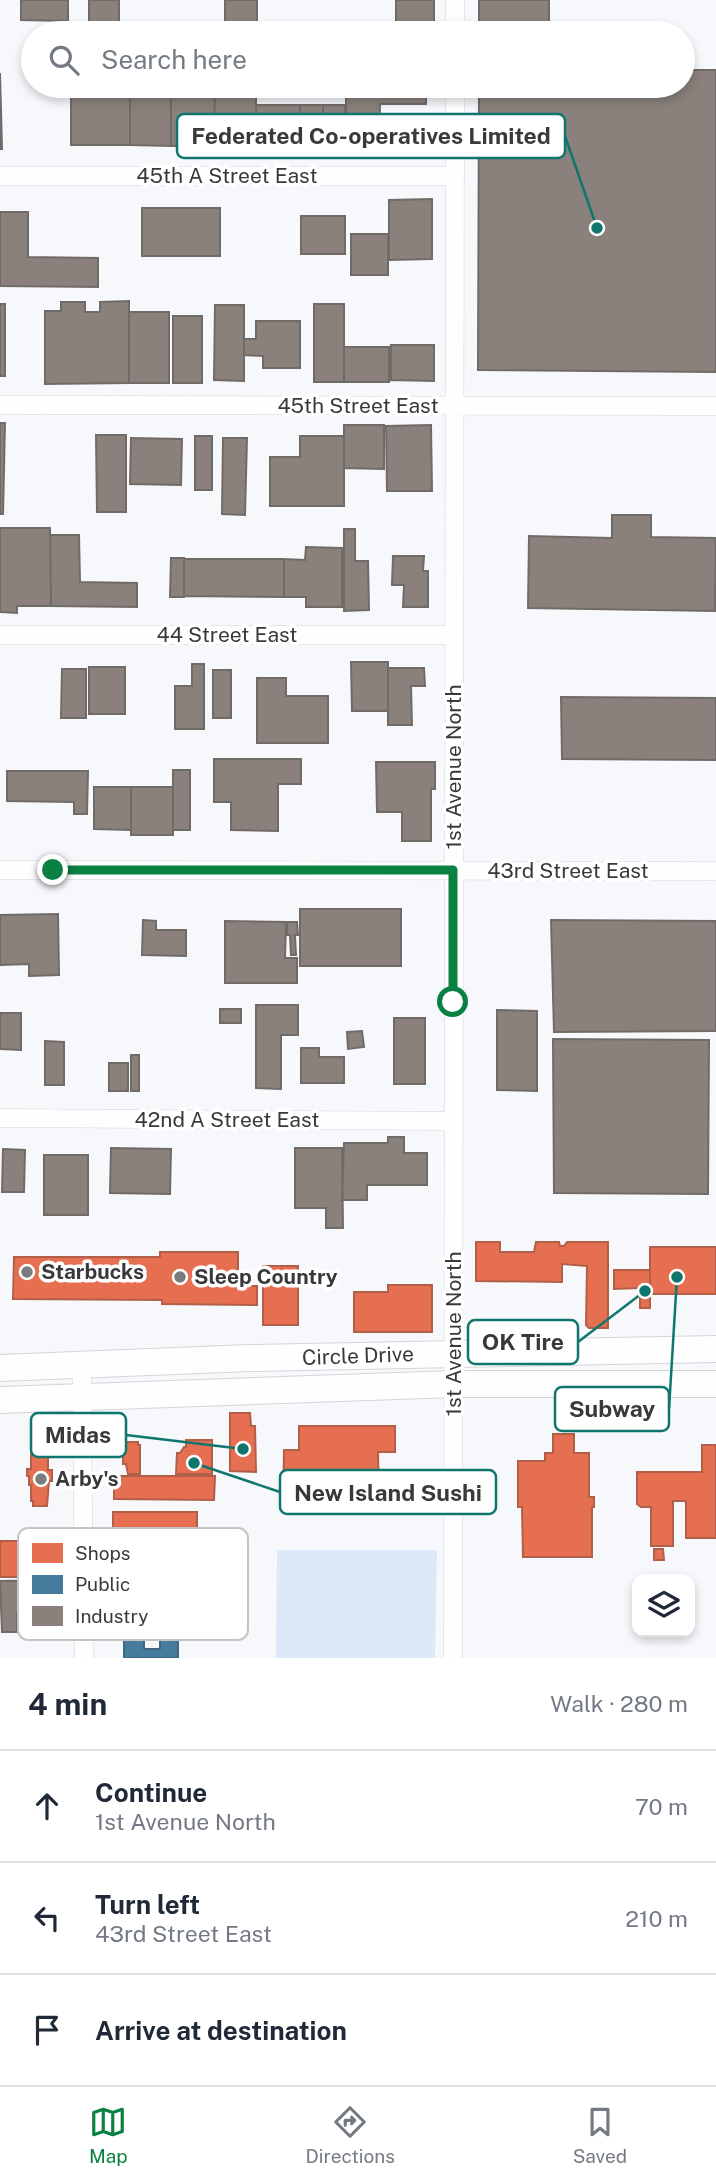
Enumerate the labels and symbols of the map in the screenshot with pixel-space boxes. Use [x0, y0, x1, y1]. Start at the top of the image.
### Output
callout: Federated Co-operatives Limited [177, 114, 565, 158]
text: Federated Co-operatives Limited [191, 122, 551, 149]
street label: 45th A Street East [136, 163, 318, 188]
street label: 45th Street East [277, 393, 439, 418]
street label: 44 Street East [157, 622, 297, 647]
street label: 1st Avenue North [441, 684, 466, 850]
route end [37, 854, 68, 885]
street label: 43rd Street East [487, 858, 649, 883]
route start [437, 986, 468, 1017]
street label: 42nd A Street East [135, 1107, 319, 1132]
street label: 1st Avenue North [441, 1251, 466, 1417]
place label: Starbucks [41, 1259, 144, 1284]
marker: Starbucks [19, 1264, 35, 1280]
place label: Sleep Country [194, 1264, 338, 1289]
marker: Sleep Country [172, 1269, 188, 1285]
callout: OK Tire [468, 1320, 578, 1364]
text: OK Tire [482, 1328, 564, 1355]
street label: Circle Drive [302, 1341, 414, 1370]
callout: Subway [555, 1387, 669, 1431]
text: Subway [569, 1395, 655, 1422]
callout: Midas [31, 1413, 126, 1457]
text: Midas [45, 1421, 111, 1448]
place label: Arby's [55, 1466, 118, 1491]
callout: New Island Sushi [280, 1470, 496, 1514]
marker: Arby's [33, 1471, 49, 1487]
text: New Island Sushi [294, 1479, 482, 1506]
legend [18, 1528, 248, 1640]
text: Shops [75, 1542, 130, 1564]
text: Public [75, 1573, 130, 1595]
text: Industry [75, 1605, 148, 1627]

